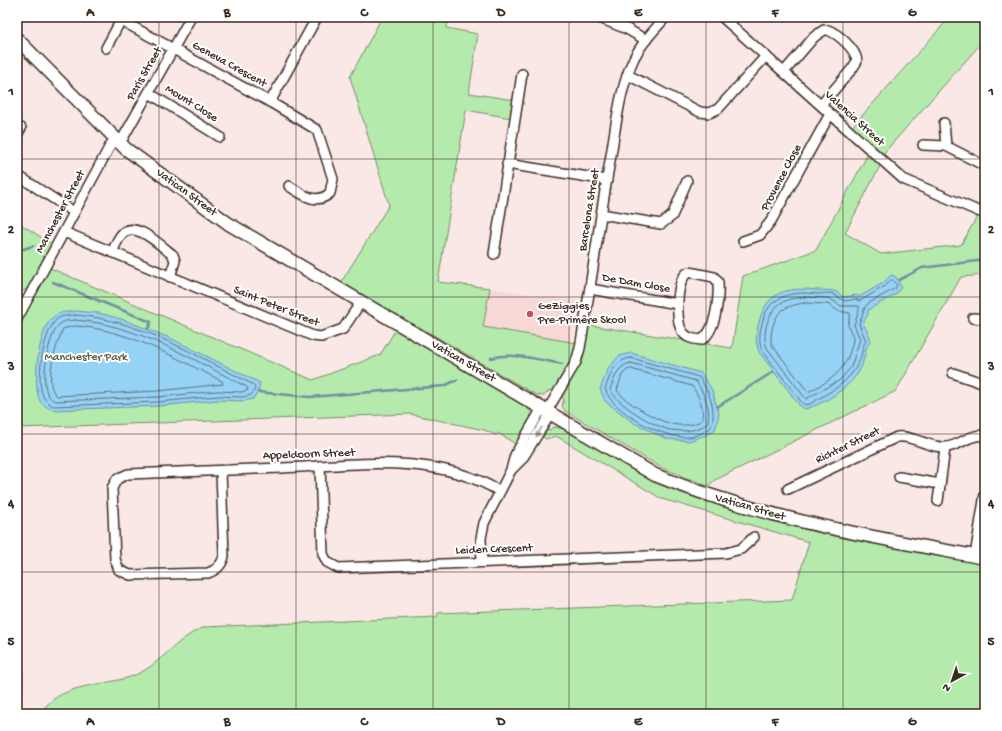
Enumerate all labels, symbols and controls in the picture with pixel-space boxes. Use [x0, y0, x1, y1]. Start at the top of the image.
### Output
text: A [85, 6, 95, 21]
text: B [223, 6, 232, 21]
text: C [359, 6, 369, 21]
text: D [496, 6, 506, 21]
text: E [634, 6, 643, 21]
text: F [771, 6, 780, 21]
text: G [908, 6, 917, 21]
street label: Geneva Crescent [189, 39, 270, 92]
street label: Paris Street [124, 44, 166, 104]
street label: Mount Close [162, 82, 221, 126]
text: 1 [7, 85, 14, 100]
text: 1 [987, 85, 994, 100]
street label: Valencia Street [820, 88, 888, 150]
street label: Provence Close [758, 142, 806, 215]
street label: Vatican Street [152, 166, 220, 221]
street label: Manchester Street [33, 167, 89, 256]
street label: Barcelona Street [576, 167, 604, 253]
text: 2 [8, 223, 15, 238]
text: 2 [988, 223, 995, 238]
street label: De Dam Close [600, 271, 672, 297]
street label: Saint Peter Street [231, 283, 322, 331]
place label: GeZiggies Pre-Primêre Skool [537, 300, 627, 328]
marker: GeZiggies Pre-Primêre Skool [525, 309, 535, 319]
street label: Vatican Street [427, 337, 499, 387]
park label: Manchester Park [45, 351, 129, 365]
text: 3 [7, 360, 15, 375]
text: 3 [987, 360, 995, 375]
street label: Richter Street [814, 424, 883, 468]
one-way arrow [535, 427, 543, 437]
street label: Appeldoorn Street [263, 446, 356, 464]
street label: Vatican Street [712, 491, 788, 525]
text: 4 [7, 497, 15, 512]
text: 4 [987, 497, 995, 512]
street label: Leiden Crescent [455, 542, 534, 558]
text: 5 [8, 635, 15, 650]
text: 5 [988, 635, 995, 650]
north arrow [932, 661, 972, 701]
text: N [940, 680, 953, 694]
text: A [85, 715, 95, 730]
text: B [223, 715, 232, 730]
text: C [359, 715, 369, 730]
text: D [496, 715, 506, 730]
text: E [634, 715, 643, 730]
text: F [771, 715, 780, 730]
text: G [908, 715, 917, 730]

